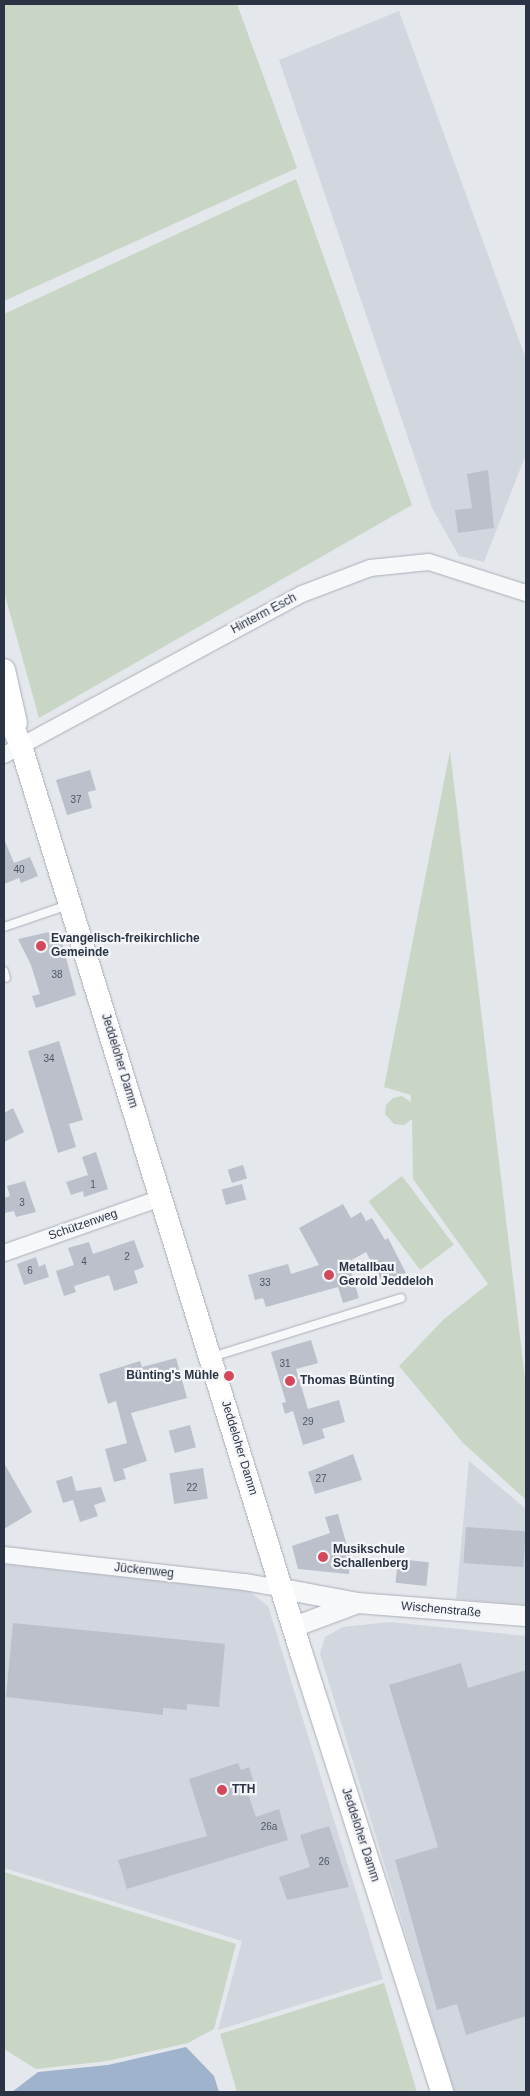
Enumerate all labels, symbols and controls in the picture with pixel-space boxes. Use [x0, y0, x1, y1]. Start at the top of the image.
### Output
street label: Hinterm Esch [229, 591, 299, 637]
house number: 37 [70, 794, 82, 806]
house number: 40 [13, 864, 25, 876]
place label: Evangelisch-freikirchliche Gemeinde [51, 932, 200, 960]
marker: Evangelisch-freikirchliche Gemeinde [35, 940, 47, 952]
house number: 38 [51, 969, 63, 981]
street label: Jeddeloher Damm [98, 1012, 140, 1110]
house number: 34 [43, 1053, 55, 1065]
house number: 1 [90, 1179, 96, 1191]
house number: 3 [19, 1197, 25, 1209]
street label: Schützenweg [47, 1206, 119, 1244]
house number: 2 [124, 1251, 130, 1263]
house number: 4 [81, 1256, 87, 1268]
place label: Metallbau Gerold Jeddeloh [339, 1261, 434, 1289]
house number: 6 [27, 1265, 33, 1277]
marker: Metallbau Gerold Jeddeloh [323, 1269, 335, 1281]
house number: 33 [259, 1277, 271, 1289]
house number: 31 [279, 1358, 291, 1370]
place label: Bünting's Mühle [126, 1369, 219, 1383]
marker: Bünting's Mühle [223, 1370, 235, 1382]
place label: Thomas Bünting [300, 1374, 395, 1388]
marker: Thomas Bünting [284, 1375, 296, 1387]
street label: Jeddeloher Damm [218, 1399, 260, 1497]
house number: 29 [302, 1416, 314, 1428]
house number: 27 [315, 1473, 327, 1485]
house number: 22 [186, 1482, 198, 1494]
place label: Musikschule Schallenberg [333, 1543, 408, 1571]
marker: Musikschule Schallenberg [317, 1551, 329, 1563]
street label: Jückenweg [113, 1561, 175, 1581]
street label: Wischenstraße [401, 1599, 481, 1621]
place label: TTH [232, 1783, 255, 1797]
marker: TTH [216, 1784, 228, 1796]
street label: Jeddeloher Damm [338, 1786, 382, 1884]
house number: 26a [261, 1821, 277, 1833]
house number: 26 [318, 1856, 330, 1868]

